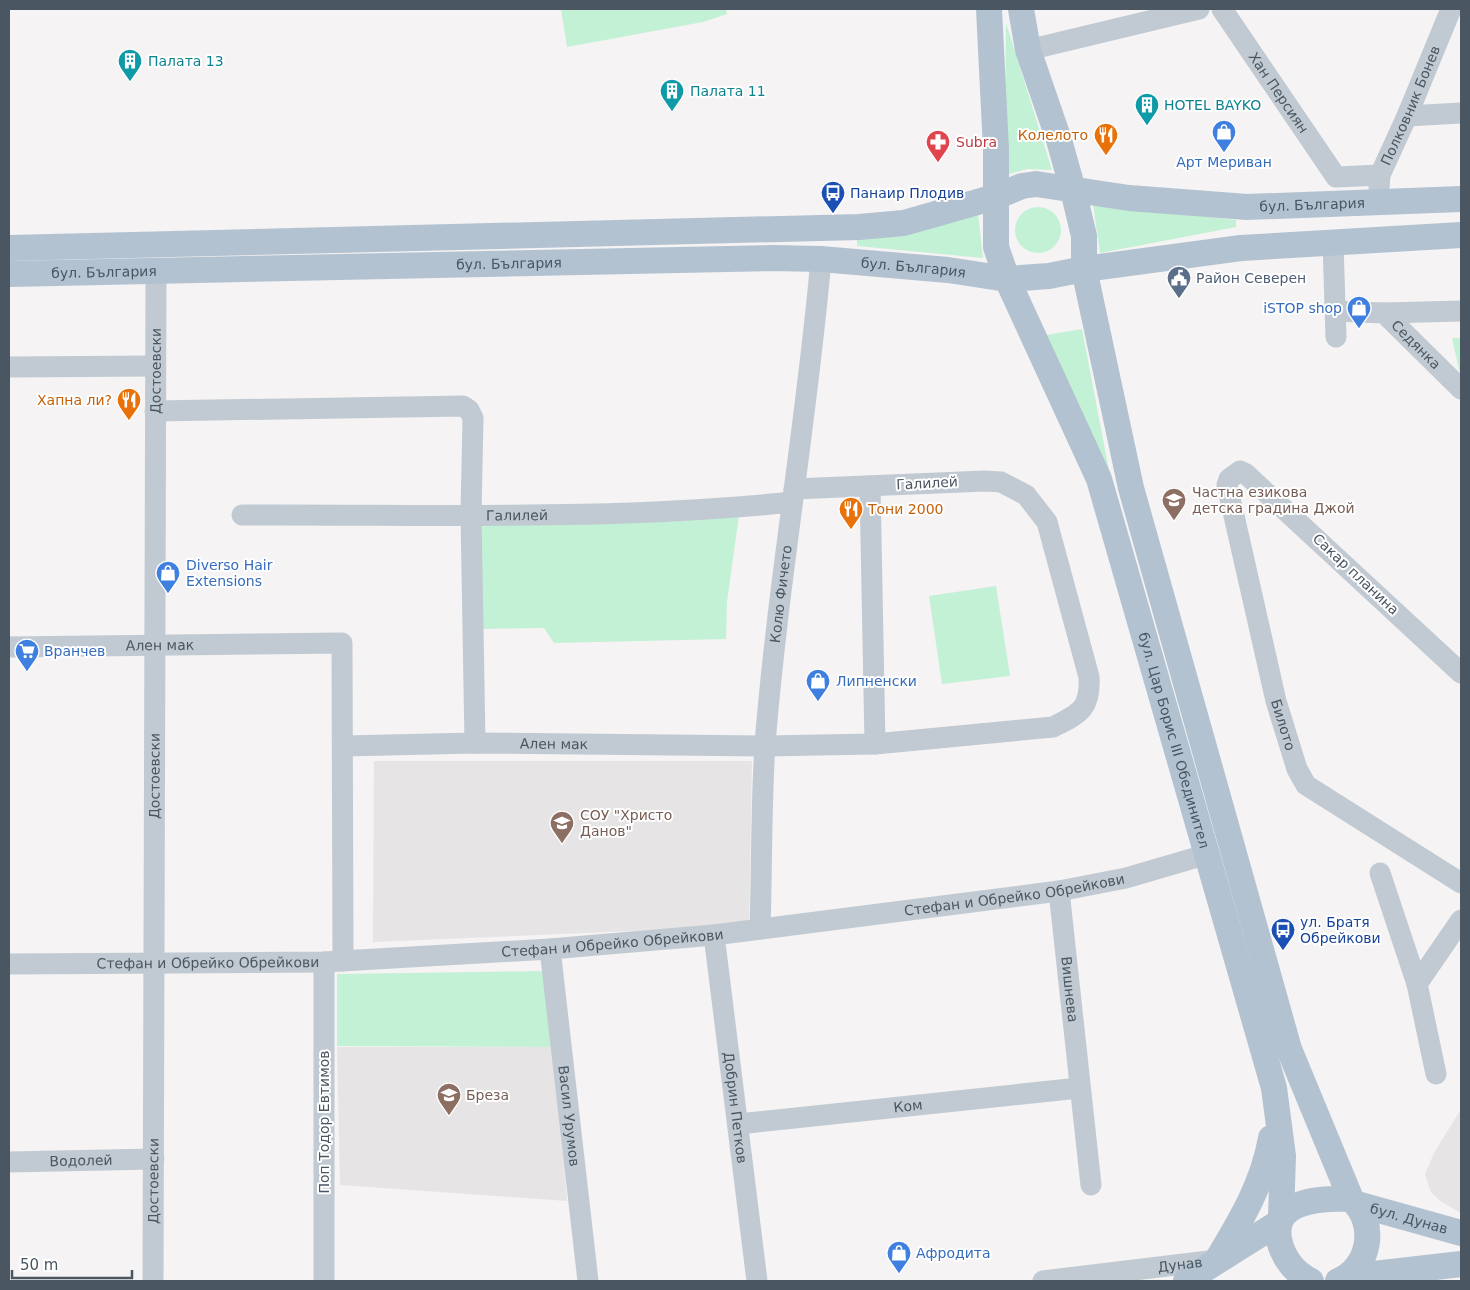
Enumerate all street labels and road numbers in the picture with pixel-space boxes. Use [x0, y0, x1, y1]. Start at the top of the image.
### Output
street label: Полковник Бонев [1378, 43, 1443, 168]
street label: Хан Персиян [1246, 49, 1312, 136]
street label: бул. България [1259, 195, 1365, 215]
street label: бул. България [456, 254, 562, 273]
street label: бул. България [860, 254, 967, 281]
street label: бул. България [51, 263, 157, 281]
street label: Седянка [1388, 317, 1444, 372]
street label: Достоевски [148, 328, 164, 414]
street label: Галилей [896, 473, 958, 493]
street label: Галилей [486, 507, 548, 523]
street label: Сакар планина [1310, 530, 1402, 618]
street label: Колю Фичето [767, 544, 795, 644]
street label: бул. Цар Борис III Обединител [1135, 630, 1213, 850]
street label: Ален мак [126, 637, 194, 654]
street label: Билото [1268, 697, 1299, 752]
street label: Достоевски [146, 733, 163, 819]
street label: Ален мак [520, 735, 588, 752]
street label: Стефан и Обрейко Обрейкови [903, 870, 1126, 919]
street label: Стефан и Обрейко Обрейкови [501, 926, 724, 960]
street label: Стефан и Обрейко Обрейкови [97, 954, 319, 971]
street label: Вишнева [1058, 956, 1081, 1023]
street label: Поп Тодор Евтимов [316, 1050, 332, 1194]
street label: Добрин Петков [721, 1051, 750, 1164]
street label: Васил Урумов [555, 1065, 583, 1167]
street label: Ком [893, 1097, 923, 1116]
street label: Достоевски [145, 1138, 161, 1224]
street label: Водолей [49, 1152, 113, 1169]
street label: бул. Дунав [1368, 1200, 1450, 1237]
street label: Дунав [1157, 1254, 1203, 1275]

